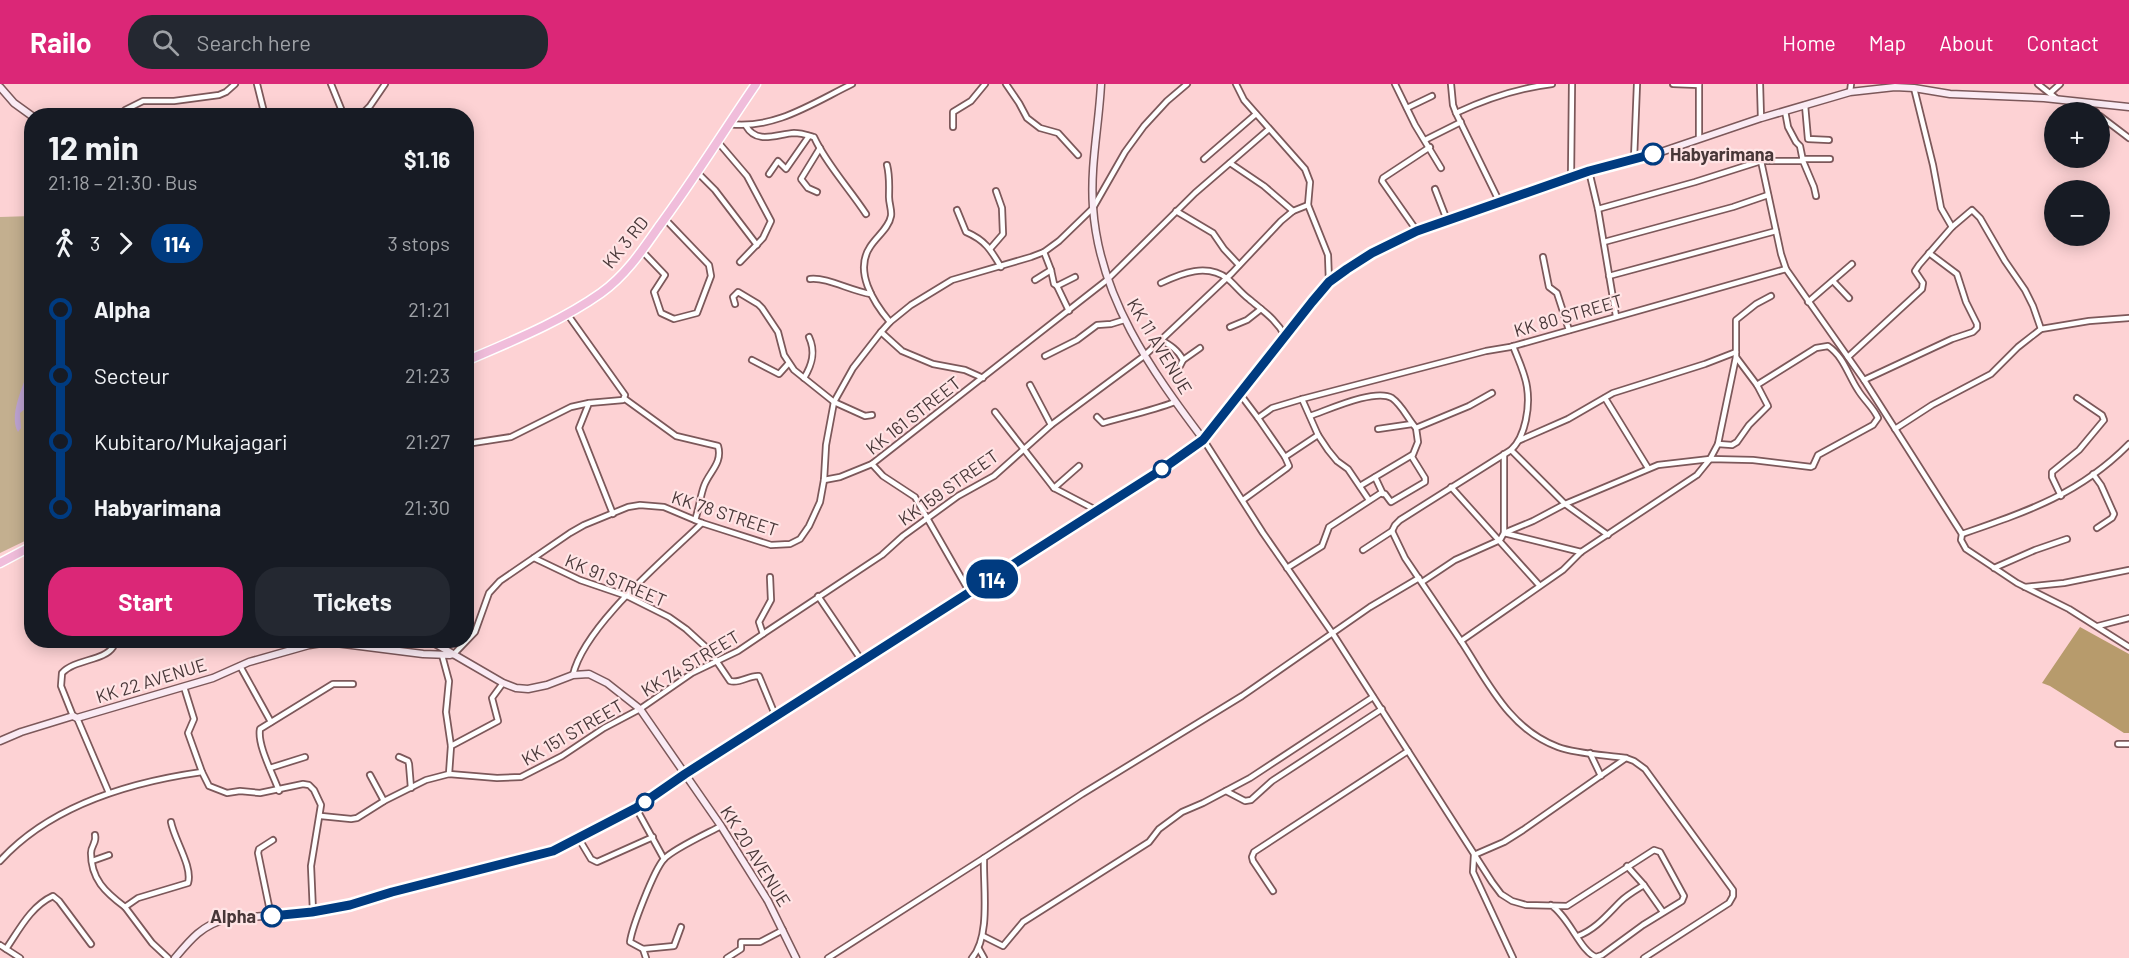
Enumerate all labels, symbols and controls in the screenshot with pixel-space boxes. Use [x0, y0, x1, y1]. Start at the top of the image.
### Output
search box [128, 15, 548, 69]
text: Railo [30, 25, 92, 59]
icon: search [149, 26, 182, 59]
text: Search here [197, 29, 311, 55]
text: Home [1782, 30, 1836, 55]
text: Map [1869, 30, 1906, 55]
text: About [1939, 30, 1994, 55]
text: Contact [2027, 30, 2099, 55]
map controls [2044, 102, 2110, 246]
button: + [2044, 102, 2110, 168]
text: 12 min [48, 127, 139, 167]
marker: Habyarimana [1642, 143, 1664, 165]
place label: Habyarimana [1670, 143, 1774, 165]
text: $1.16 [404, 146, 450, 172]
text: 21:18 – 21:30 · Bus [48, 170, 197, 194]
button: − [2044, 180, 2110, 246]
street label: KK 3 RD [597, 212, 653, 272]
icon: walk [48, 227, 81, 260]
icon: forward [109, 227, 142, 260]
text: 3 [90, 231, 100, 255]
text: 114 [163, 231, 191, 256]
text: 3 stops [388, 231, 450, 255]
street label: KK 80 STREET [1511, 289, 1625, 341]
street label: KK 11 AVENUE [1123, 294, 1197, 398]
text: Alpha [94, 296, 150, 322]
text: 21:21 [408, 297, 450, 321]
text: Secteur [94, 362, 169, 388]
text: 21:23 [405, 363, 450, 387]
street label: KK 161 STREET [861, 371, 965, 459]
text: Kubitaro/Mukajagari [94, 428, 288, 454]
text: 21:27 [406, 429, 450, 453]
street label: KK 159 STREET [894, 444, 1002, 530]
unlabelled marker [1153, 460, 1171, 478]
street label: KK 78 STREET [669, 485, 781, 541]
text: Habyarimana [94, 494, 221, 520]
text: 21:30 [404, 495, 450, 519]
street label: KK 91 STREET [562, 549, 670, 611]
line badge: 114 [958, 560, 1026, 598]
button: Start [48, 567, 243, 636]
button: Tickets [255, 567, 450, 636]
text: 114 [978, 567, 1006, 592]
street label: KK 74 STREET [637, 625, 743, 701]
street label: KK 22 AVENUE [93, 653, 209, 707]
street label: KK 151 STREET [517, 694, 627, 770]
unlabelled marker [636, 793, 654, 811]
street label: KK 20 AVENUE [716, 801, 796, 911]
place label: Alpha [210, 905, 256, 927]
marker: Alpha [261, 905, 283, 927]

